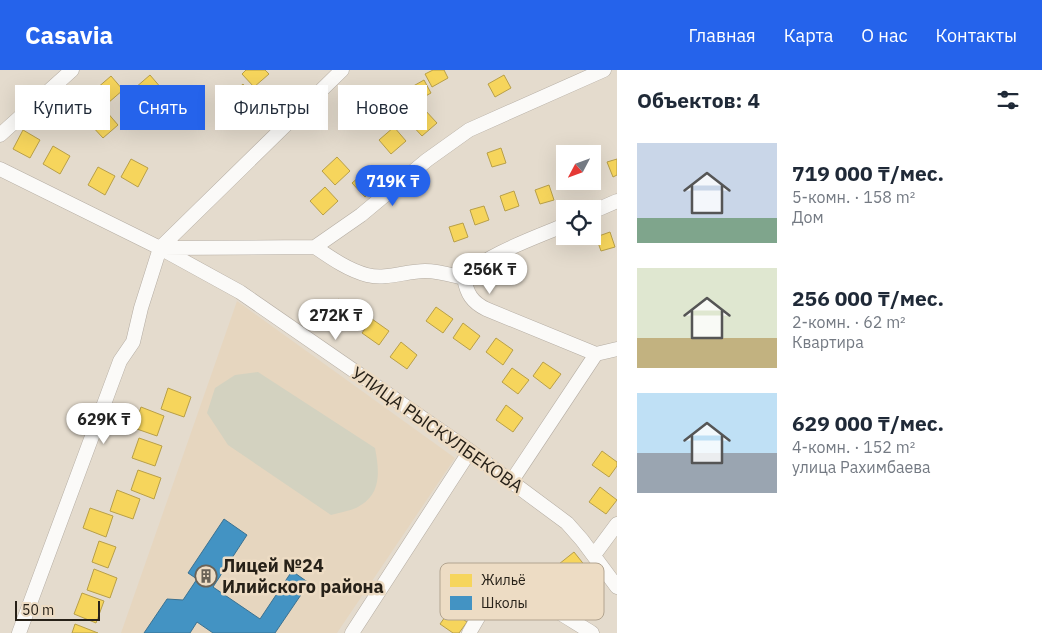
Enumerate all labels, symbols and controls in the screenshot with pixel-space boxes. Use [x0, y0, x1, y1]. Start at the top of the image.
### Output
text: Casavia [25, 19, 113, 51]
text: Главная [688, 24, 756, 47]
text: Карта [784, 24, 833, 47]
text: О нас [861, 24, 908, 47]
text: Контакты [936, 24, 1017, 47]
chip: Купить [15, 85, 110, 130]
chip: Снять [120, 85, 205, 130]
chip: Фильтры [215, 85, 328, 130]
chip: Новое [338, 85, 427, 130]
text: Объектов: 4 [637, 86, 760, 114]
icon: filters [994, 86, 1022, 114]
north arrow [556, 145, 601, 190]
map controls [556, 145, 601, 245]
text: 719 000 ₸/мес. [792, 159, 944, 187]
icon: home [677, 163, 737, 223]
pin: 719K ₸ [352, 164, 434, 207]
text: 719K ₸ [366, 171, 420, 191]
text: 5-комн. · 158 m² [792, 187, 915, 207]
button: locate [556, 200, 601, 245]
text: Дом [792, 207, 824, 227]
pin: 256K ₸ [449, 252, 531, 295]
text: 256K ₸ [463, 259, 517, 279]
text: 256 000 ₸/мес. [792, 284, 944, 312]
icon: home [677, 288, 737, 348]
pin: 272K ₸ [295, 298, 377, 341]
text: 272K ₸ [309, 305, 363, 325]
text: 2-комн. · 62 m² [792, 312, 906, 332]
text: Квартира [792, 332, 864, 352]
street label: УЛИЦА РЫСКУЛБЕКОВА [347, 361, 528, 498]
pin: 629K ₸ [63, 402, 145, 445]
text: 629K ₸ [77, 409, 131, 429]
text: 629 000 ₸/мес. [792, 409, 944, 437]
icon: home [677, 413, 737, 473]
text: 4-комн. · 152 m² [792, 437, 915, 457]
text: улица Рахимбаева [792, 457, 931, 477]
place label: Лицей №24 Илийского района [222, 554, 384, 598]
legend [440, 563, 604, 620]
building icon: Лицей №24 Илийского района [194, 564, 218, 588]
text: Жильё [481, 571, 526, 589]
text: Школы [481, 594, 528, 612]
scale bar [15, 598, 100, 621]
text: 50 m [22, 601, 54, 619]

